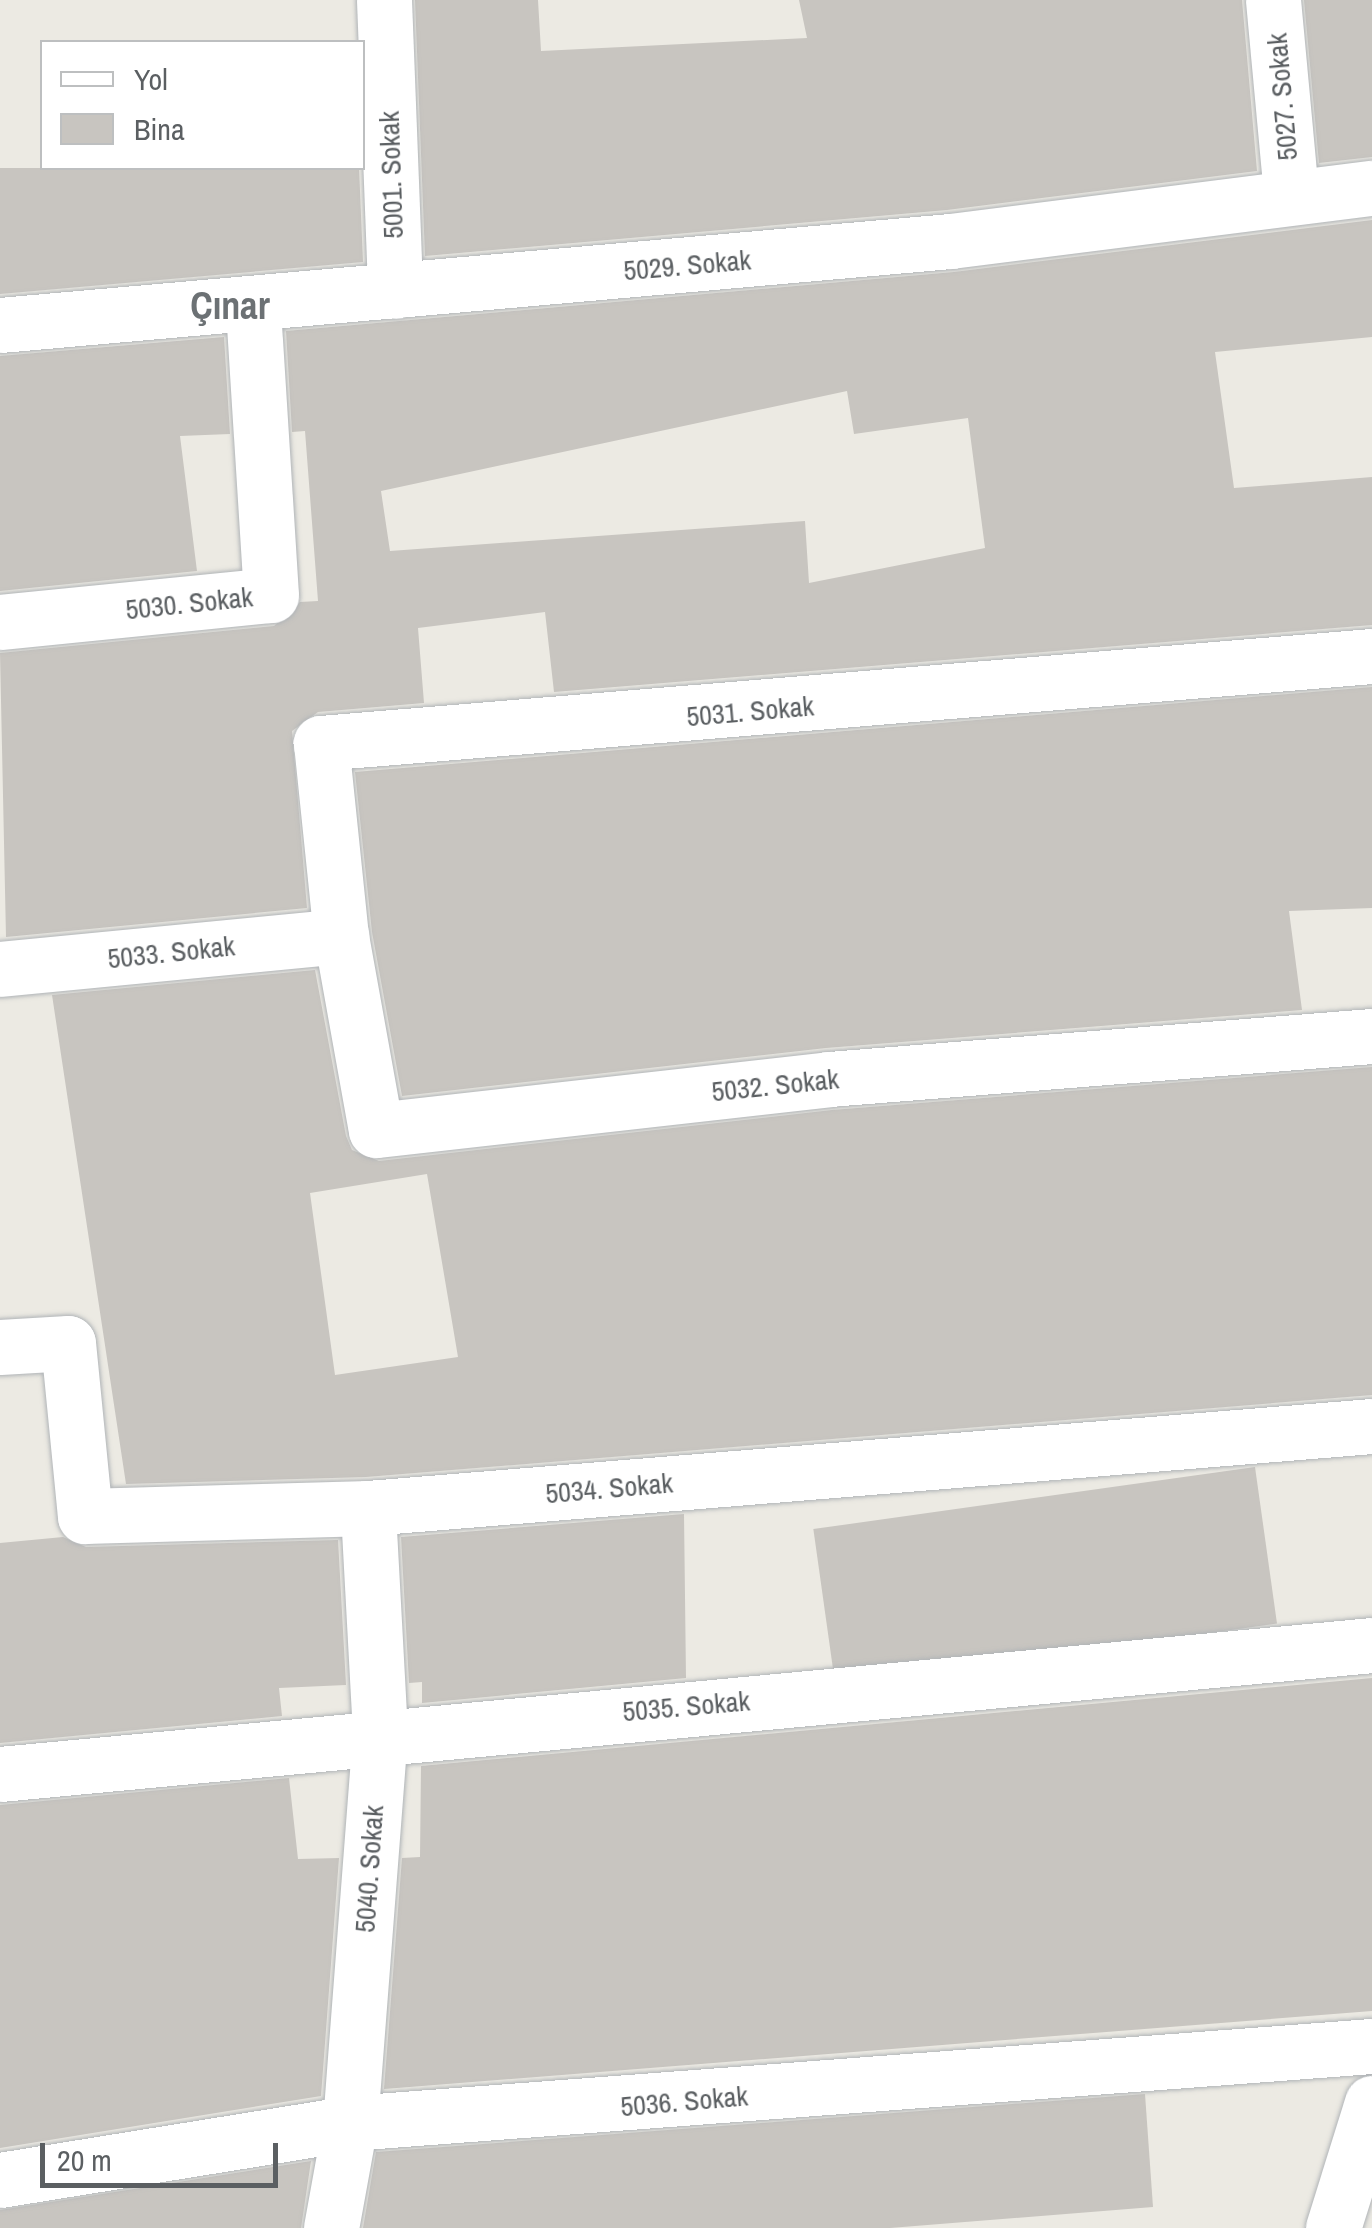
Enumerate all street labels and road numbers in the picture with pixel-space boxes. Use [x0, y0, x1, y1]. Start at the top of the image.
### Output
street label: 5027. Sokak [1260, 32, 1304, 162]
street label: 5001. Sokak [372, 111, 410, 239]
street label: 5029. Sokak [622, 243, 752, 287]
street label: 5030. Sokak [124, 580, 254, 626]
street label: 5031. Sokak [685, 689, 815, 733]
street label: 5033. Sokak [106, 929, 236, 975]
street label: 5032. Sokak [710, 1062, 840, 1108]
street label: 5034. Sokak [544, 1466, 674, 1510]
street label: 5035. Sokak [621, 1684, 751, 1728]
street label: 5040. Sokak [348, 1804, 390, 1934]
street label: 5036. Sokak [619, 2079, 749, 2123]

